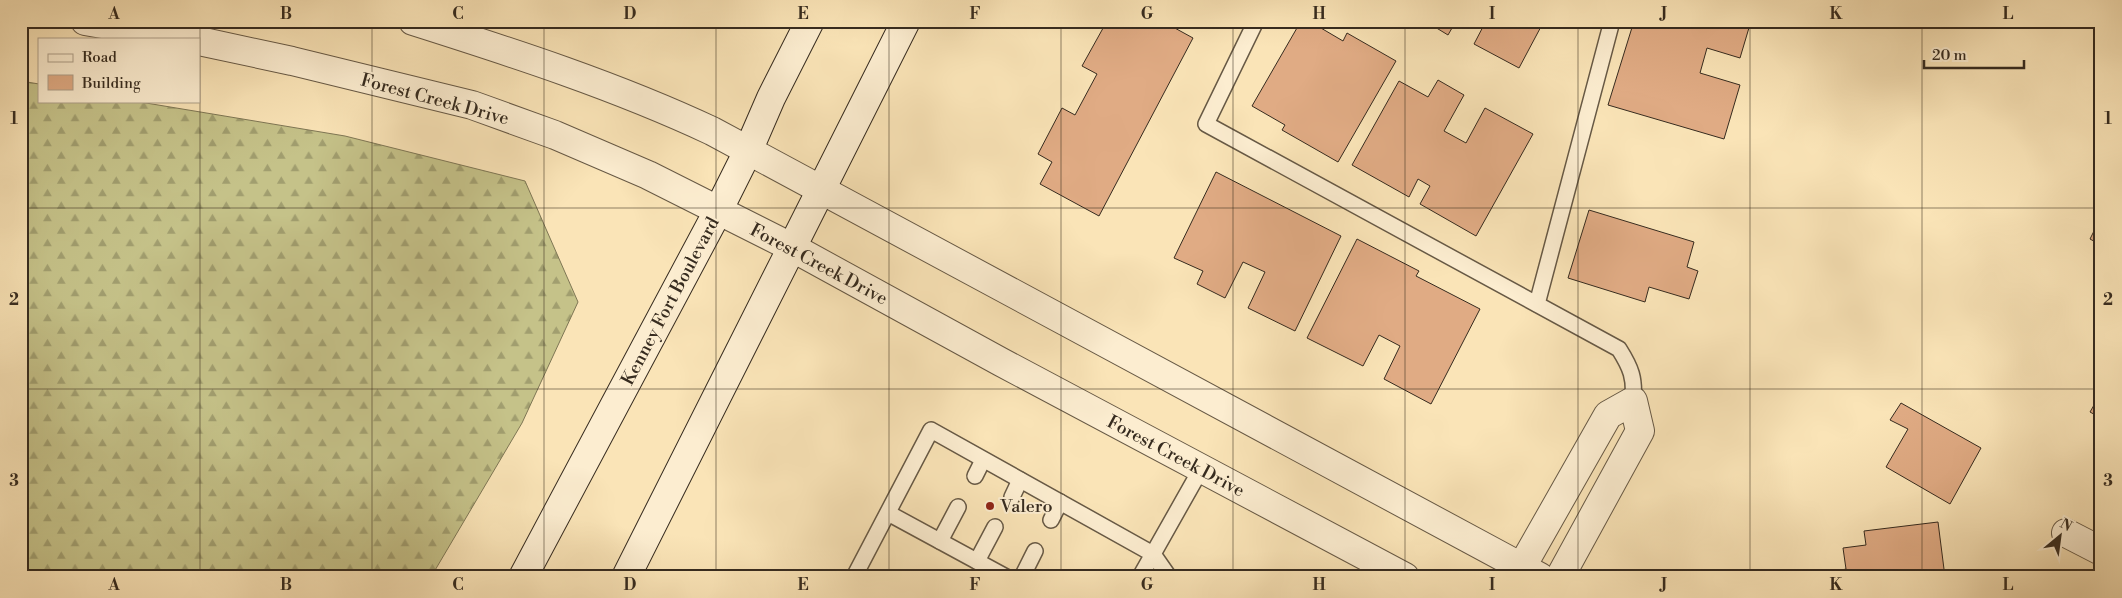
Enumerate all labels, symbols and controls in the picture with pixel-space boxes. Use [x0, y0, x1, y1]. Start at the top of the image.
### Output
text: A [107, 4, 120, 24]
text: B [280, 4, 292, 24]
text: C [452, 4, 464, 24]
text: D [624, 4, 637, 24]
text: E [797, 4, 809, 24]
text: F [969, 4, 981, 24]
text: G [1141, 4, 1154, 24]
text: H [1312, 4, 1326, 24]
text: I [1489, 4, 1495, 24]
text: J [1659, 4, 1667, 24]
text: K [1830, 4, 1844, 24]
text: L [2003, 4, 2014, 24]
legend [38, 38, 200, 102]
scale bar [1924, 38, 2024, 70]
text: 20 m [1932, 46, 1967, 65]
text: Road [82, 48, 117, 67]
street label: Forest Creek Drive [358, 69, 512, 130]
text: Building [81, 74, 141, 93]
text: 1 [10, 109, 18, 129]
text: 1 [2104, 109, 2112, 129]
street label: Kenney Fort Boulevard [616, 212, 725, 389]
street label: Forest Creek Drive [746, 218, 892, 310]
text: 2 [9, 290, 19, 310]
text: 2 [2103, 290, 2113, 310]
street label: Forest Creek Drive [1103, 410, 1249, 502]
text: 3 [9, 471, 19, 491]
text: 3 [2103, 471, 2113, 491]
place label: Valero [999, 495, 1053, 518]
marker: Valero [984, 500, 996, 512]
north arrow [2034, 510, 2084, 560]
text: N [2057, 515, 2075, 536]
text: A [107, 575, 120, 595]
text: B [280, 575, 292, 595]
text: C [452, 575, 464, 595]
text: D [624, 575, 637, 595]
text: E [797, 575, 809, 595]
text: F [969, 575, 981, 595]
text: G [1141, 575, 1154, 595]
text: H [1312, 575, 1326, 595]
text: I [1489, 575, 1495, 595]
text: J [1659, 575, 1667, 595]
text: K [1830, 575, 1844, 595]
text: L [2003, 575, 2014, 595]

